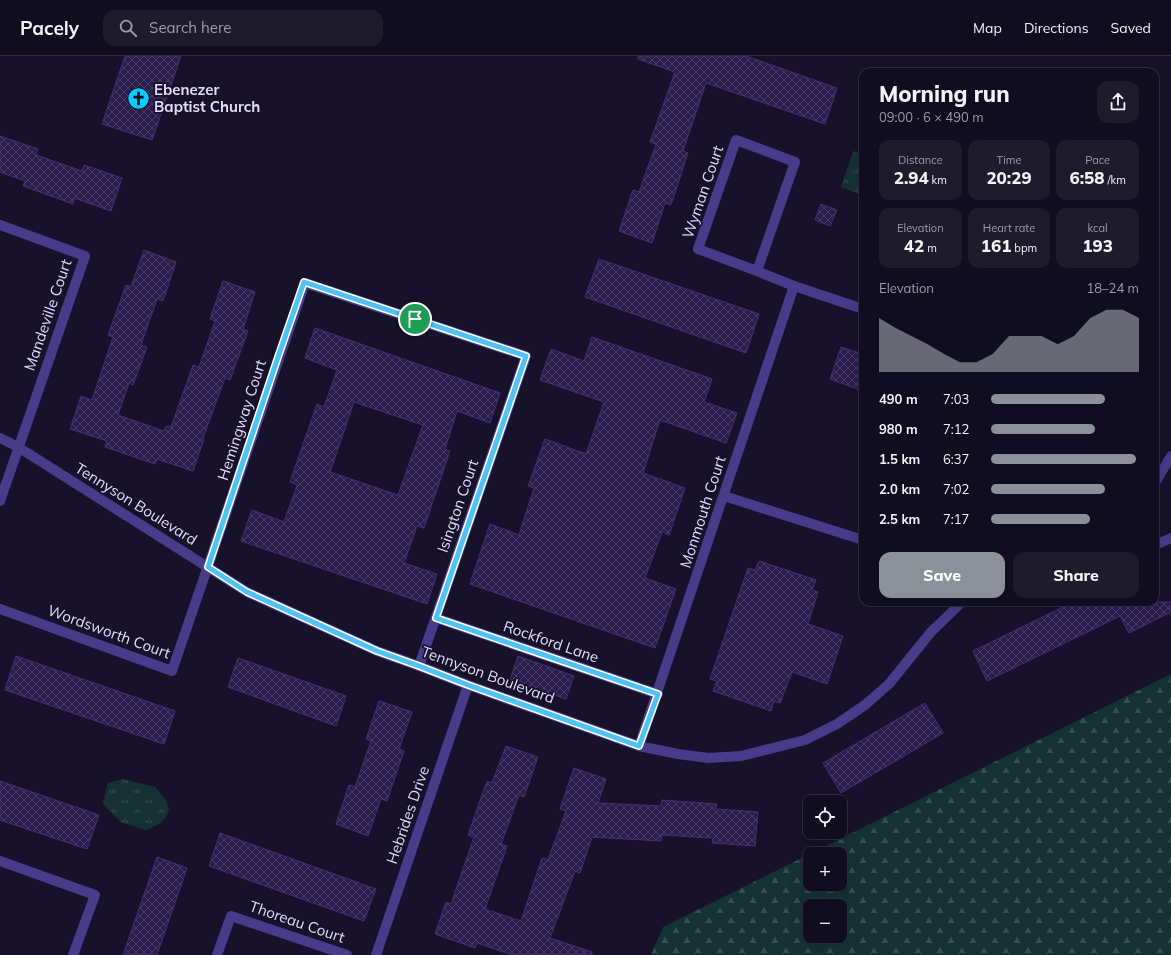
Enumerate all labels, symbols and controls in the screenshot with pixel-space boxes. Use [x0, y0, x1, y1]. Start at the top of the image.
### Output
search box [103, 10, 383, 46]
text: Pacely [20, 16, 79, 40]
icon: search [117, 17, 139, 39]
text: Search here [149, 18, 232, 37]
text: Map [973, 19, 1002, 37]
text: Directions [1024, 19, 1089, 37]
text: Saved [1111, 19, 1151, 37]
place label: Ebenezer Baptist Church [154, 80, 260, 116]
text: Morning run [879, 80, 1010, 108]
button: share [1097, 81, 1139, 123]
church icon: Ebenezer Baptist Church [125, 86, 151, 112]
text: 09:00 · 6 × 490 m [879, 109, 984, 125]
street label: Wyman Court [678, 143, 727, 241]
text: Distance [898, 153, 943, 167]
text: Time [997, 153, 1021, 167]
text: Pace [1085, 153, 1110, 167]
text: 2.94 [894, 167, 929, 188]
text: 20:29 [986, 167, 1032, 188]
text: 6:58 [1069, 167, 1105, 188]
text: km [929, 173, 947, 187]
text: /km [1105, 173, 1126, 187]
text: Elevation [897, 221, 944, 235]
text: Heart rate [983, 221, 1035, 235]
text: kcal [1088, 221, 1108, 235]
text: 42 [904, 235, 924, 256]
text: 161 [981, 235, 1011, 256]
text: 193 [1082, 235, 1113, 256]
text: m [924, 241, 937, 255]
text: bpm [1011, 241, 1037, 255]
street label: Mandeville Court [20, 257, 75, 373]
text: Elevation [879, 280, 934, 296]
text: 18–24 m [1086, 280, 1139, 296]
pin [398, 302, 432, 336]
icon: arrive [404, 308, 426, 330]
street label: Hemingway Court [213, 357, 270, 483]
text: 490 m [879, 391, 918, 407]
text: 7:03 [943, 391, 969, 407]
text: 980 m [879, 421, 918, 437]
text: 7:12 [943, 421, 969, 437]
text: 1.5 km [879, 451, 920, 467]
text: 6:37 [943, 451, 969, 467]
street label: Monmouth Court [675, 453, 730, 570]
street label: Isington Court [433, 457, 482, 555]
street label: Tennyson Boulevard [72, 458, 201, 549]
text: 2.0 km [879, 481, 920, 497]
text: 7:02 [943, 481, 969, 497]
text: 2.5 km [879, 511, 920, 527]
text: 7:17 [943, 511, 969, 527]
button: Save [879, 552, 1005, 598]
button: Share [1013, 552, 1139, 598]
street label: Wordsworth Court [45, 600, 173, 663]
street label: Rockford Lane [501, 616, 601, 667]
street label: Tennyson Boulevard [419, 642, 557, 707]
street label: Hebrides Drive [382, 763, 433, 866]
map controls [803, 795, 847, 943]
button: locate [803, 795, 847, 839]
button: + [803, 847, 847, 891]
street label: Thoreau Court [247, 896, 347, 947]
button: − [803, 899, 847, 943]

